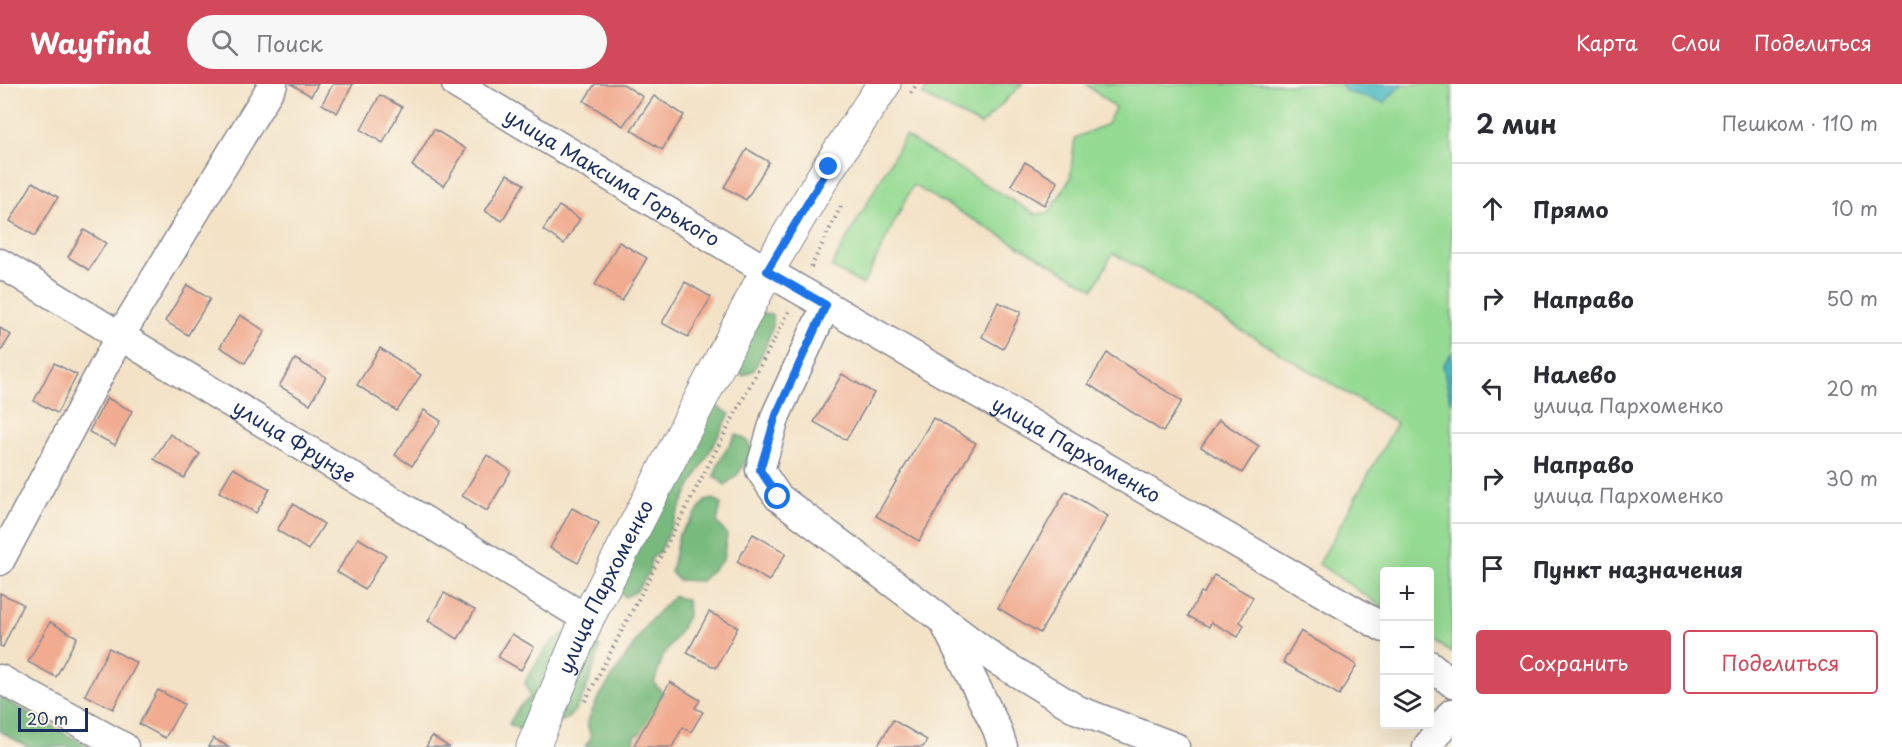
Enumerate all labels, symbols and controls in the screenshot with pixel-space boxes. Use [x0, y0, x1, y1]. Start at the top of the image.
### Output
search box [187, 15, 607, 69]
text: Wayfind [30, 21, 151, 64]
icon: search [208, 26, 241, 59]
text: Поиск [256, 26, 323, 59]
text: Карта [1576, 26, 1638, 58]
text: Слои [1671, 26, 1721, 58]
text: Поделиться [1754, 26, 1872, 58]
street label: улица Максима Горького [499, 100, 726, 253]
text: 2 мин [1476, 104, 1557, 143]
text: Пешком · 110 m [1722, 108, 1878, 138]
route end [815, 153, 841, 179]
icon: ahead [1476, 192, 1509, 225]
text: Прямо [1533, 192, 1608, 225]
text: 10 m [1831, 193, 1878, 223]
icon: right [1476, 282, 1509, 315]
text: Направо [1533, 282, 1634, 315]
text: 50 m [1826, 283, 1878, 313]
text: Налево [1533, 357, 1616, 390]
icon: left [1476, 372, 1509, 405]
text: 20 m [1826, 373, 1878, 403]
street label: улица Пархоменко [987, 388, 1167, 510]
text: улица Пархоменко [1533, 390, 1724, 420]
street label: улица Фрунзе [227, 392, 362, 489]
text: Направо [1533, 447, 1634, 480]
icon: right [1476, 462, 1509, 495]
text: 30 m [1825, 463, 1878, 493]
text: улица Пархоменко [1533, 480, 1724, 510]
route start [764, 483, 790, 509]
street label: улица Пархоменко [550, 494, 660, 678]
icon: arrive [1476, 552, 1509, 585]
text: Пункт назначения [1533, 552, 1743, 585]
map controls [1380, 567, 1434, 729]
button: + [1380, 567, 1434, 621]
button: − [1380, 621, 1434, 675]
button: Сохранить [1476, 630, 1671, 694]
button: Поделиться [1683, 630, 1878, 694]
button: layers [1380, 675, 1434, 729]
scale bar [18, 705, 88, 732]
text: 20 m [27, 706, 68, 730]

